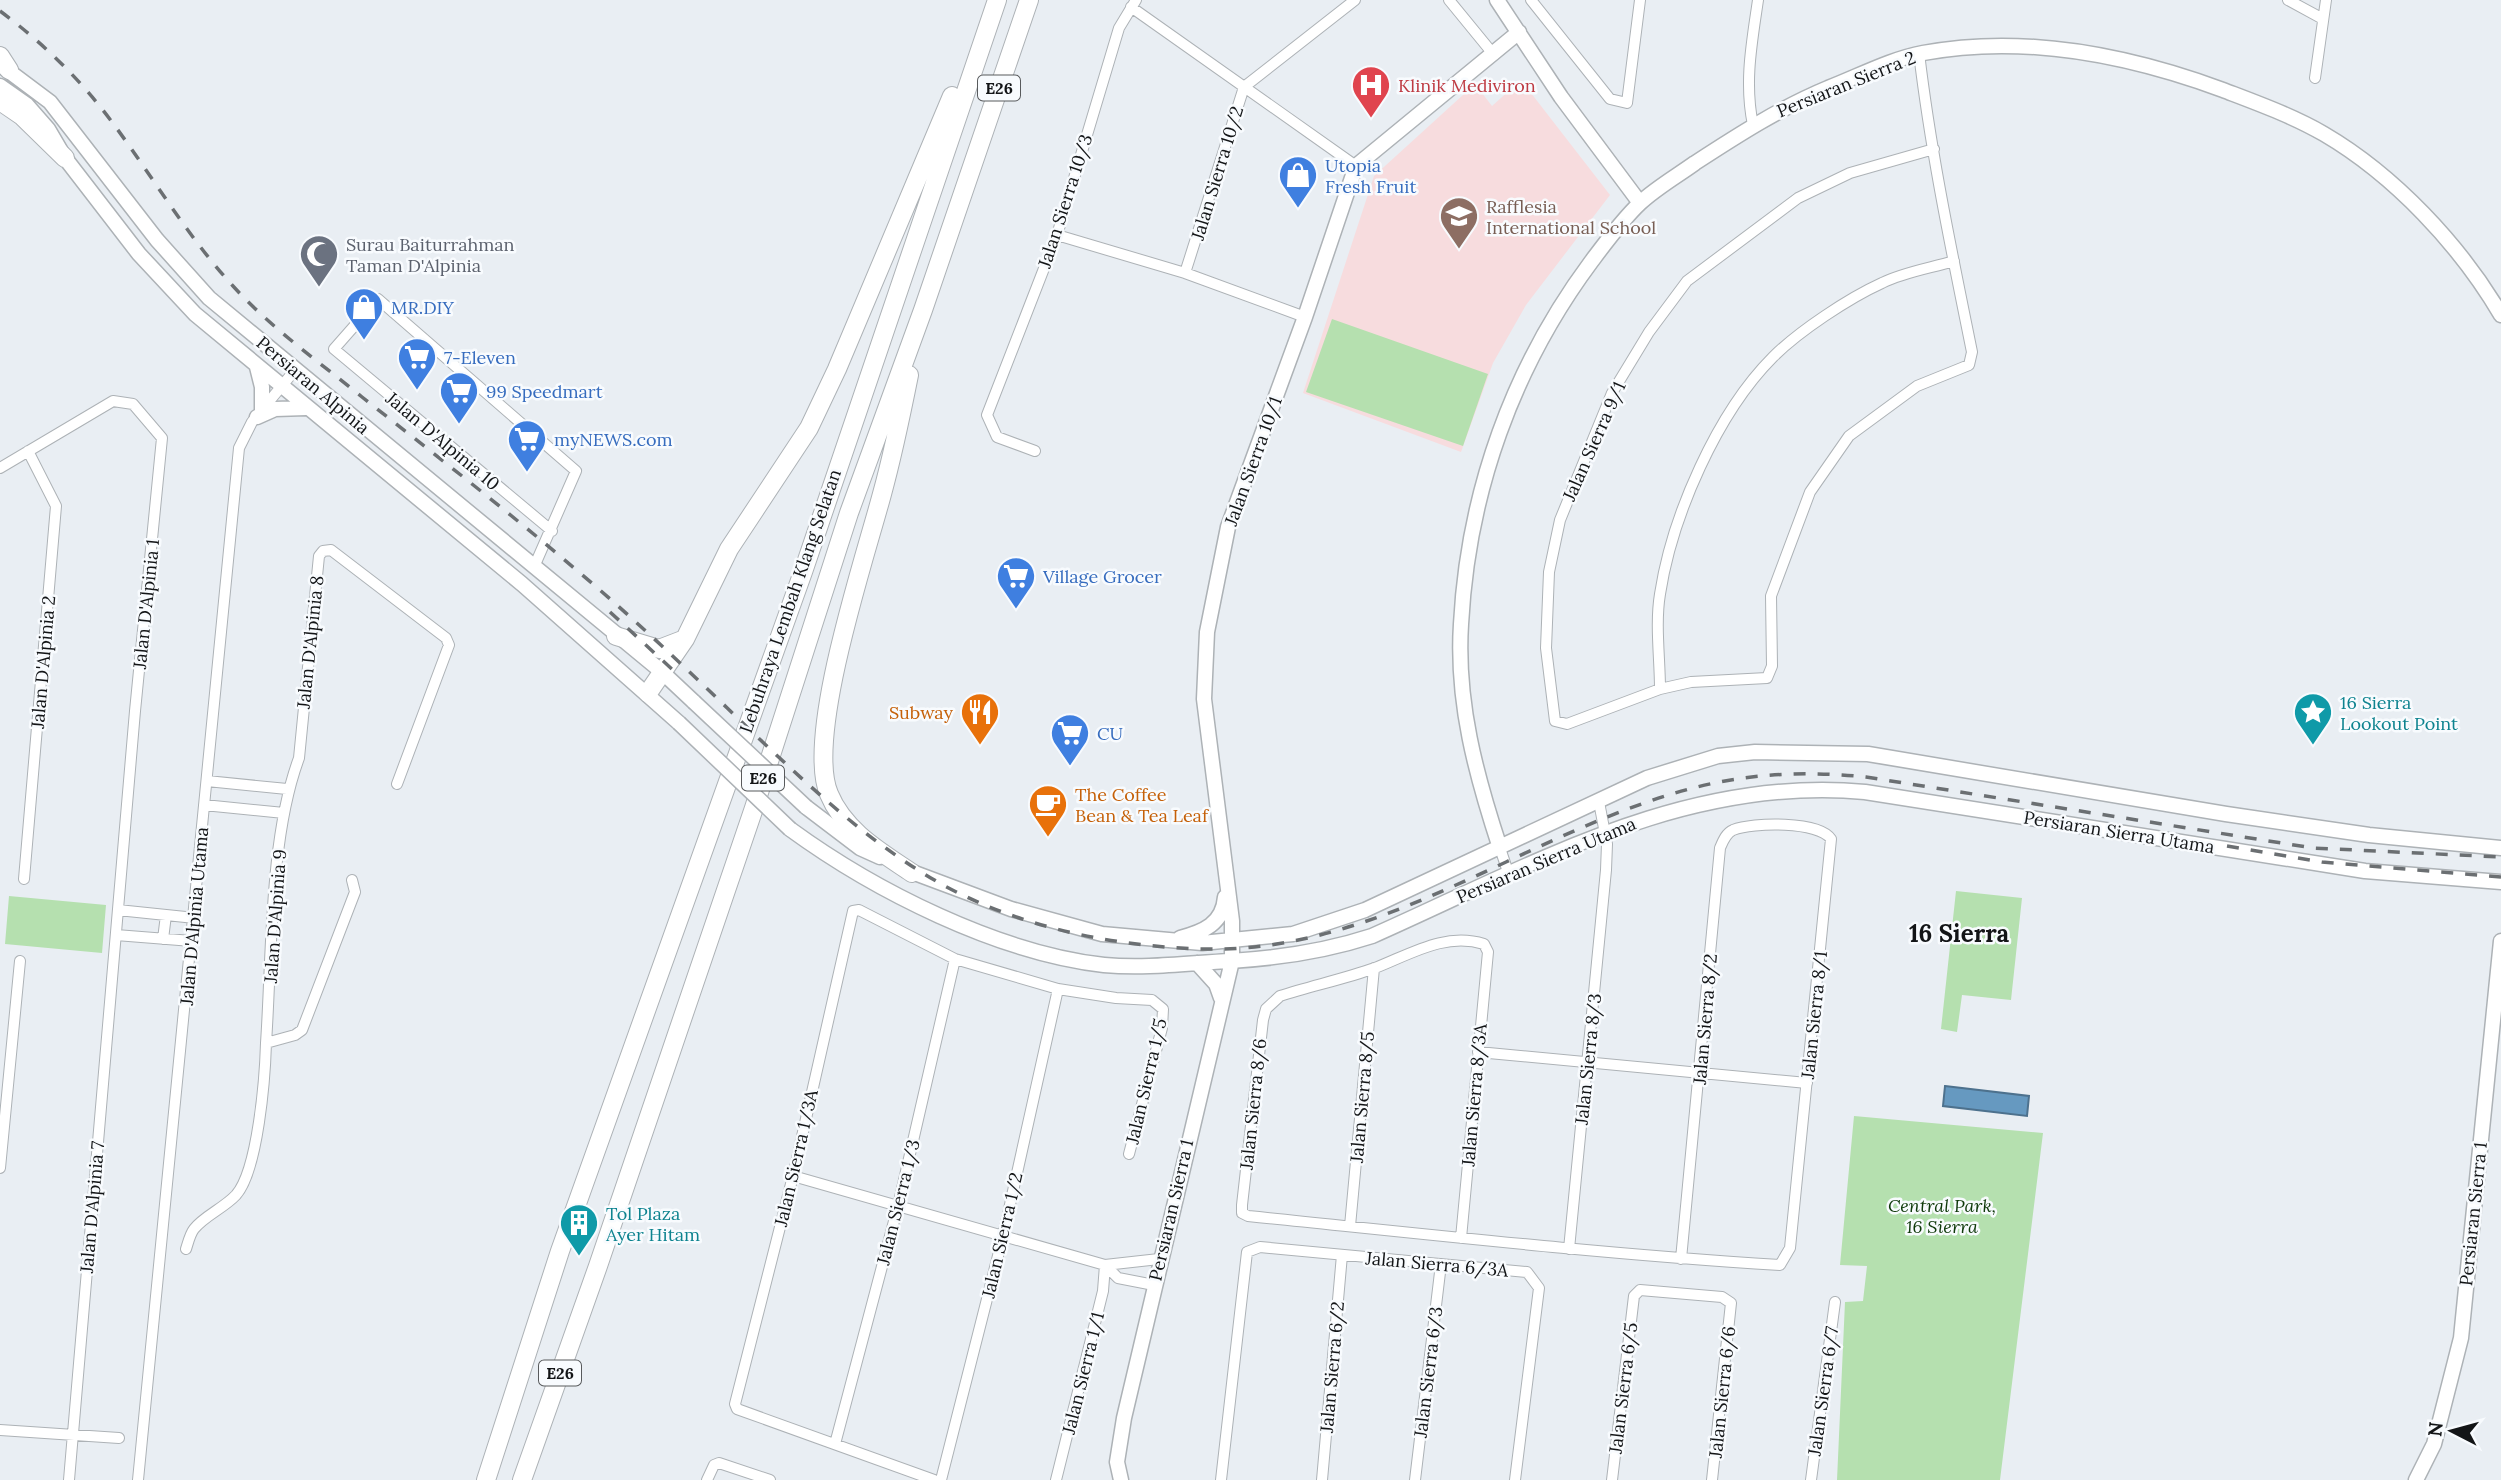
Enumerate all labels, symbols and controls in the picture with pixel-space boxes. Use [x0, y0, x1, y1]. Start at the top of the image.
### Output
street label: Persiaran Sierra 2 [1773, 46, 1919, 122]
hospital icon: Klinik Mediviron [1350, 64, 1392, 119]
place label: Klinik Mediviron [1398, 74, 1536, 97]
road number: E26 [978, 76, 1020, 100]
street label: Jalan Sierra 10/2 [1185, 103, 1248, 244]
street label: Jalan Sierra 10/3 [1032, 131, 1097, 272]
shop icon: Utopia Fresh Fruit [1277, 154, 1319, 209]
place label: Utopia Fresh Fruit [1325, 154, 1417, 198]
school or university icon: Rafflesia International School [1438, 195, 1480, 250]
place label: Rafflesia International School [1486, 195, 1656, 239]
mosque icon: Surau Baiturrahman Taman D'Alpinia [298, 233, 340, 288]
place label: Surau Baiturrahman Taman D'Alpinia [346, 233, 515, 277]
shop icon: MR.DIY [343, 286, 385, 341]
place label: MR.DIY [391, 296, 455, 319]
street label: Persiaran Alpinia [252, 331, 374, 439]
supermarket icon: 7-Eleven [396, 336, 438, 391]
place label: 7-Eleven [444, 346, 516, 369]
supermarket icon: 99 Speedmart [438, 370, 480, 425]
street label: Jalan Sierra 9/1 [1557, 378, 1631, 505]
place label: 99 Speedmart [486, 380, 603, 403]
street label: Jalan D'Alpinia 10 [381, 386, 505, 495]
street label: Jalan Sierra 10/1 [1219, 393, 1287, 530]
supermarket icon: myNEWS.com [506, 418, 548, 473]
place label: myNEWS.com [554, 428, 673, 451]
street label: Lebuhraya Lembah Klang Selatan [734, 466, 846, 736]
street label: Jalan D'Alpinia 1 [128, 538, 164, 671]
supermarket icon: Village Grocer [995, 555, 1037, 610]
place label: Village Grocer [1042, 565, 1162, 588]
street label: Jalan D'Alpinia 8 [291, 574, 328, 711]
street label: Jalan D'Alpinia 2 [26, 595, 60, 730]
restaurant icon: Subway [959, 691, 1001, 746]
place icon: 16 Sierra Lookout Point [2292, 691, 2334, 746]
place label: 16 Sierra Lookout Point [2340, 691, 2458, 735]
place label: Subway [889, 701, 953, 724]
supermarket icon: CU [1049, 712, 1091, 767]
place label: CU [1097, 722, 1123, 745]
road number: E26 [742, 765, 784, 790]
cafe icon: The Coffee Bean & Tea Leaf [1027, 783, 1069, 838]
place label: The Coffee Bean & Tea Leaf [1075, 783, 1210, 827]
street label: Persiaran Sierra Utama [2022, 806, 2216, 858]
street label: Persiaran Sierra Utama [1453, 812, 1639, 908]
street label: Jalan D'Alpinia Utama [175, 826, 213, 1007]
street label: Jalan D'Alpinia 9 [259, 848, 291, 985]
district label: 16 Sierra [1909, 918, 2010, 949]
street label: Jalan Sierra 8/1 [1796, 950, 1832, 1081]
street label: Jalan Sierra 8/2 [1688, 952, 1722, 1087]
street label: Jalan Sierra 8/3 [1570, 992, 1606, 1127]
street label: Jalan Sierra 1/5 [1120, 1016, 1172, 1147]
street label: Jalan Sierra 8/3A [1456, 1022, 1492, 1168]
street label: Jalan Sierra 8/5 [1345, 1030, 1379, 1165]
street label: Jalan Sierra 8/6 [1235, 1037, 1271, 1172]
street label: Jalan Sierra 1/3A [769, 1087, 823, 1230]
street label: Jalan Sierra 1/3 [871, 1137, 925, 1268]
street label: Persiaran Sierra 1 [1144, 1137, 1198, 1283]
street label: Jalan D'Alpinia 7 [75, 1140, 109, 1275]
street label: Persiaran Sierra 1 [2454, 1141, 2492, 1287]
street label: Jalan Sierra 1/2 [976, 1170, 1028, 1301]
park label: Central Park, 16 Sierra [1888, 1194, 1996, 1238]
building icon: Tol Plaza Ayer Hitam [558, 1202, 600, 1257]
place label: Tol Plaza Ayer Hitam [605, 1202, 700, 1246]
street label: Jalan Sierra 6/3A [1364, 1246, 1510, 1282]
street label: Jalan Sierra 6/2 [1315, 1300, 1349, 1435]
street label: Jalan Sierra 6/3 [1408, 1305, 1447, 1440]
street label: Jalan Sierra 1/1 [1056, 1309, 1109, 1437]
street label: Jalan Sierra 6/5 [1603, 1321, 1642, 1456]
street label: Jalan Sierra 6/6 [1704, 1325, 1740, 1460]
street label: Jalan Sierra 6/7 [1802, 1325, 1843, 1458]
road number: E26 [539, 1360, 581, 1386]
north arrow [2417, 1396, 2487, 1466]
text: N [2422, 1420, 2448, 1438]

